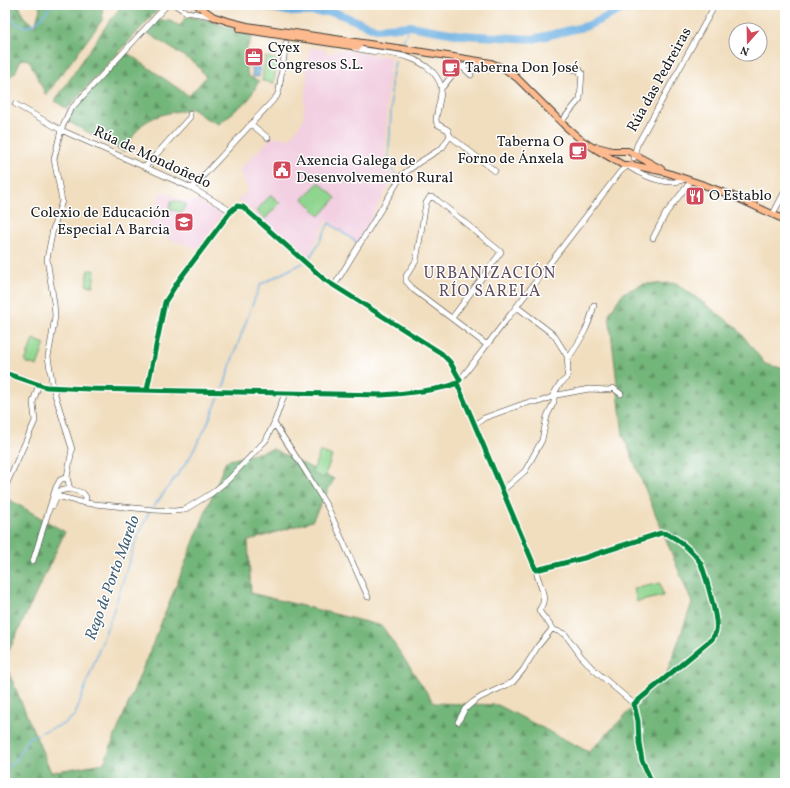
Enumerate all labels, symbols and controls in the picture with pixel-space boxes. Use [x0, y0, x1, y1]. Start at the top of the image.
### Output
north arrow [728, 22, 768, 62]
street label: Rúa das Pedreiras [623, 24, 697, 136]
place label: Cyex Congresos S.L. [268, 38, 363, 76]
text: N [739, 42, 751, 58]
office icon: Cyex Congresos S.L. [243, 46, 265, 68]
cafe icon: Taberna Don José [440, 57, 462, 79]
place label: Taberna Don José [465, 58, 579, 79]
street label: Rúa de Mondoñedo [90, 122, 214, 194]
place label: Taberna O Forno de Ánxela [457, 132, 564, 170]
cafe icon: Taberna O Forno de Ánxela [567, 140, 589, 162]
place label: Axencia Galega de Desenvolvemento Rural [296, 151, 453, 189]
public building icon: Axencia Galega de Desenvolvemento Rural [271, 159, 293, 181]
restaurant icon: O Establo [684, 185, 706, 207]
place label: O Establo [709, 186, 772, 207]
place label: Colexio de Educación Especial A Barcia [31, 203, 170, 241]
school or university icon: Colexio de Educación Especial A Barcia [173, 211, 195, 233]
district label: URBANIZACIÓN RÍO SARELA [424, 263, 556, 303]
water label: Rego de Porto Marelo [80, 512, 146, 643]

